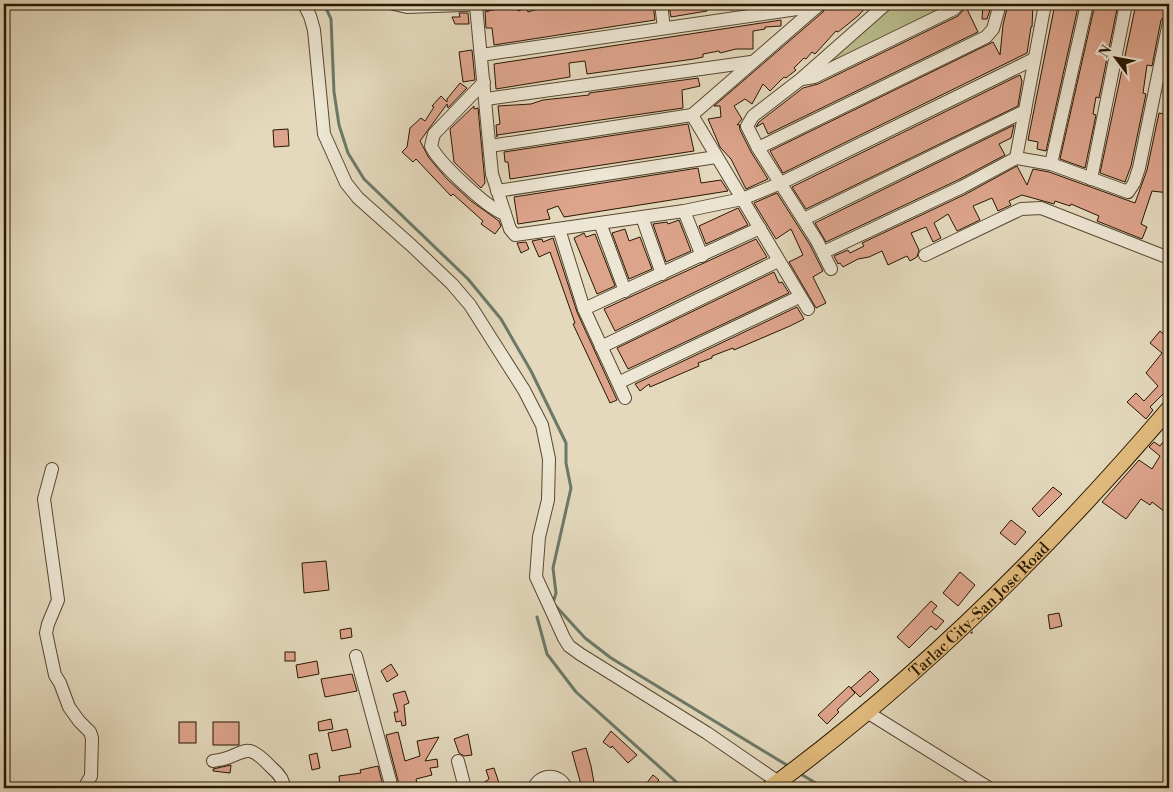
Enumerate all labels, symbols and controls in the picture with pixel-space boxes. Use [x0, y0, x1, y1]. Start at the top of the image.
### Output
north arrow [1090, 32, 1140, 82]
text: N [1095, 42, 1116, 61]
street label: Tarlac City-San Jose Road [905, 538, 1054, 682]

